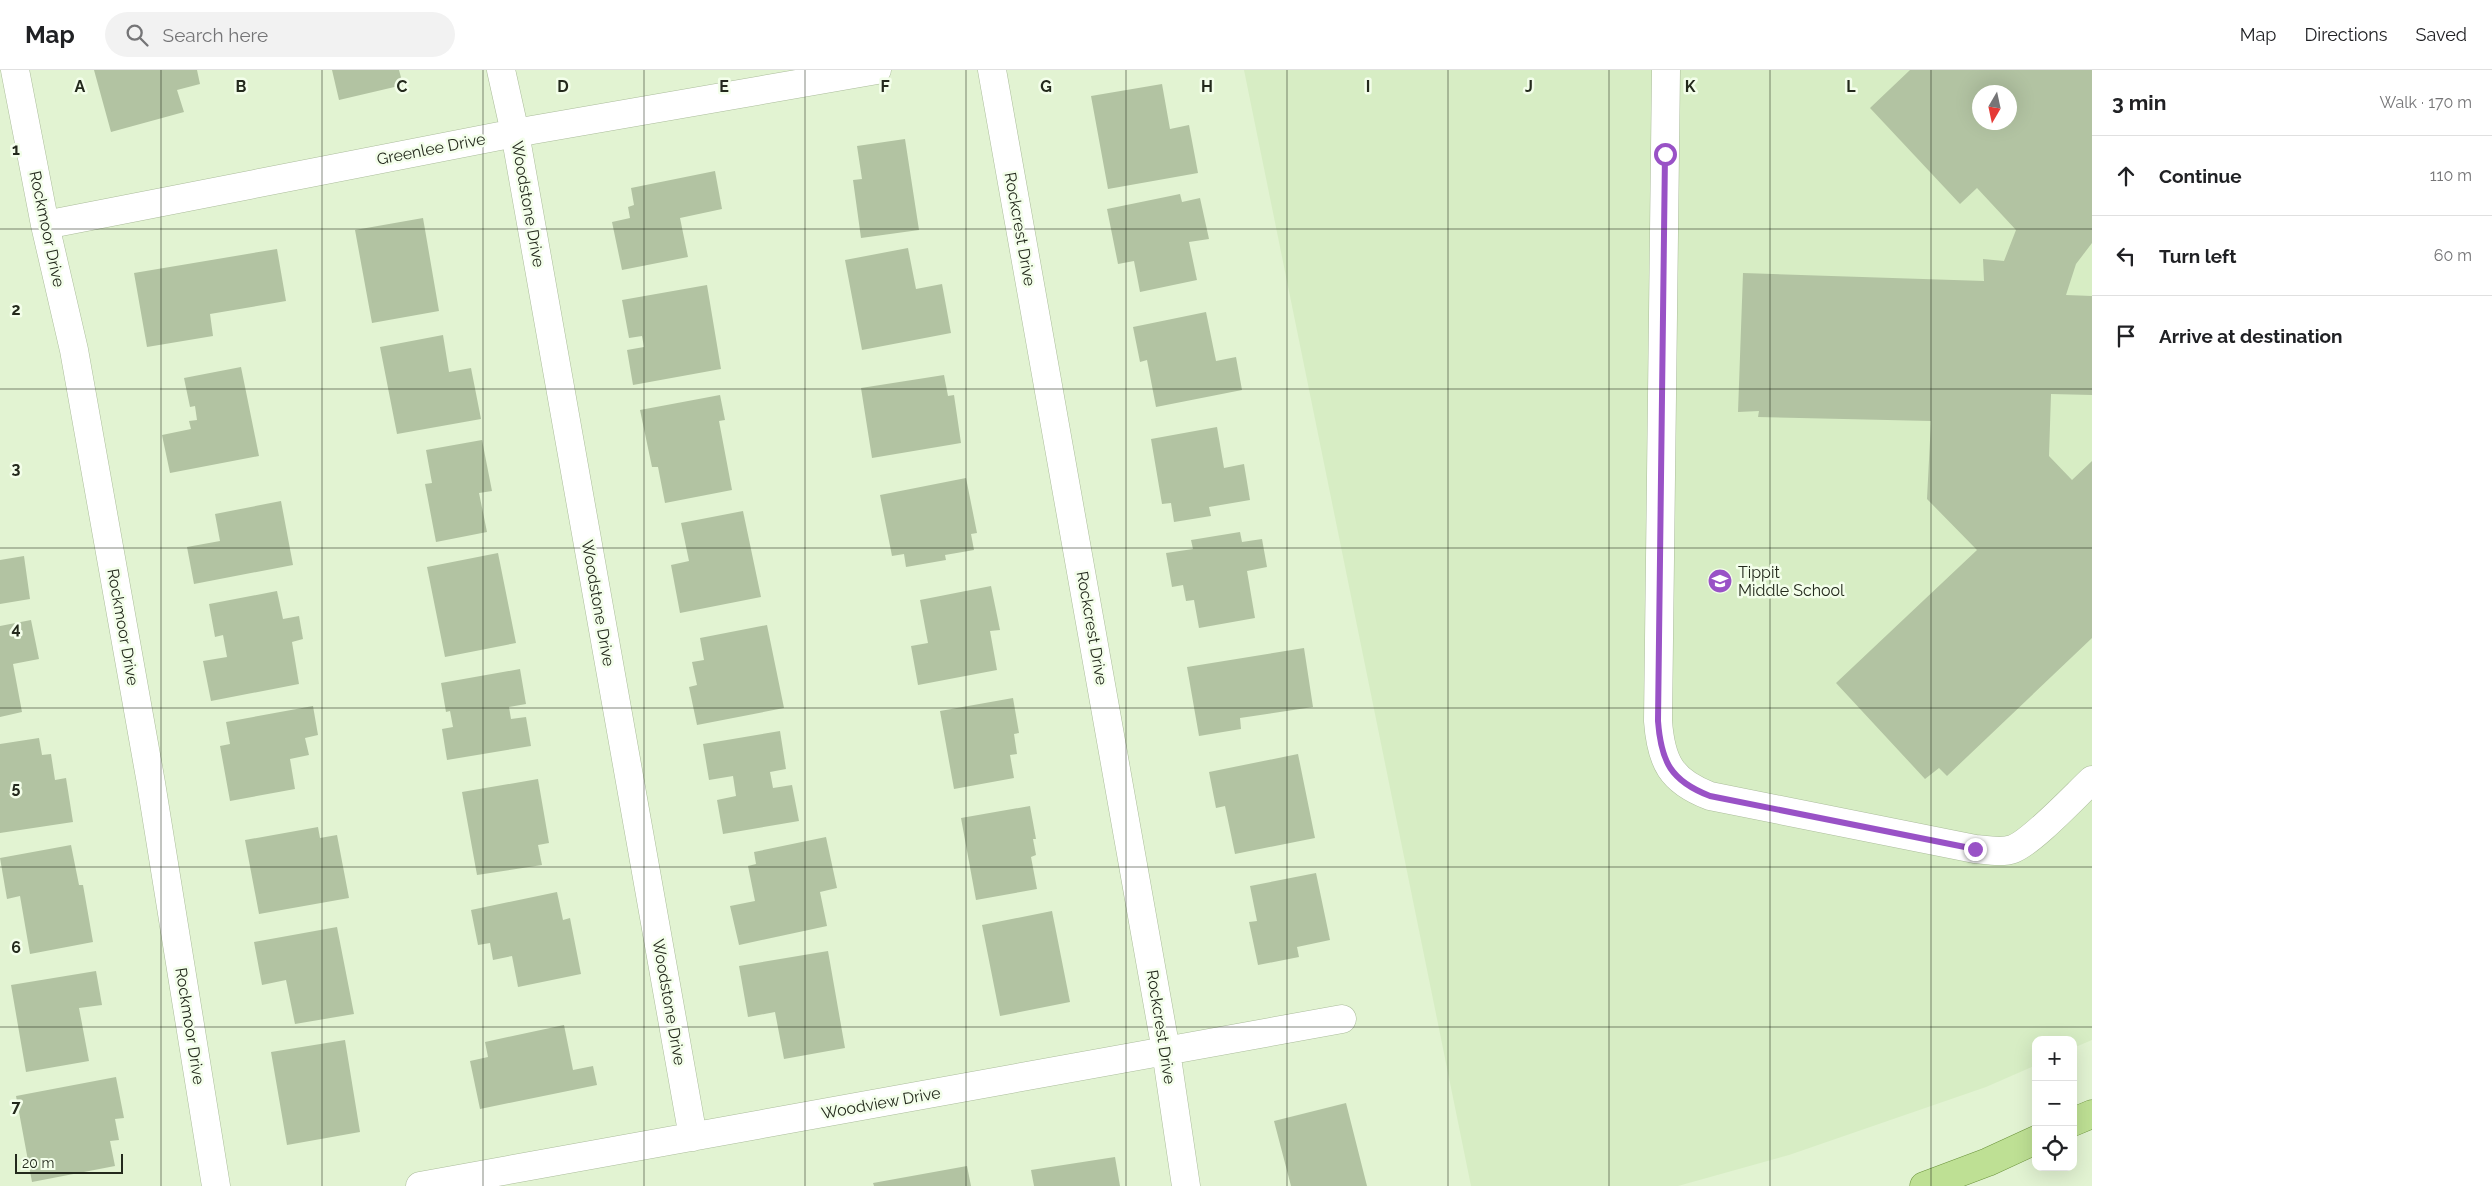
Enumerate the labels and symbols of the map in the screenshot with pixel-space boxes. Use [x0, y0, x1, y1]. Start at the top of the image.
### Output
text: A [75, 77, 86, 96]
text: B [236, 77, 247, 96]
text: C [397, 77, 408, 96]
text: D [557, 77, 569, 96]
text: E [719, 77, 729, 96]
text: F [880, 77, 890, 96]
text: G [1040, 77, 1052, 96]
text: H [1201, 77, 1213, 96]
text: I [1366, 77, 1370, 96]
text: J [1525, 77, 1533, 96]
text: K [1685, 77, 1696, 96]
text: L [1846, 77, 1856, 96]
north arrow [1972, 85, 2017, 130]
street label: Greenlee Drive [375, 129, 487, 169]
street label: Woodstone Drive [508, 139, 548, 269]
text: 1 [12, 140, 20, 159]
route start [1654, 143, 1677, 166]
street label: Rockmoor Drive [25, 169, 69, 289]
street label: Rockcrest Drive [1001, 171, 1039, 287]
text: 2 [11, 300, 21, 319]
text: 3 [12, 459, 21, 478]
street label: Woodstone Drive [578, 538, 618, 668]
place label: Tippit Middle School [1738, 563, 1845, 600]
street label: Rockmoor Drive [103, 567, 143, 687]
school or university icon: Tippit Middle School [1707, 568, 1733, 594]
street label: Rockcrest Drive [1073, 570, 1111, 686]
text: 4 [11, 619, 21, 638]
text: 5 [12, 778, 21, 797]
route end [1964, 838, 1987, 861]
street label: Woodstone Drive [649, 937, 689, 1067]
text: 6 [11, 938, 21, 957]
street label: Rockmoor Drive [171, 966, 209, 1086]
street label: Rockcrest Drive [1143, 969, 1179, 1085]
street label: Woodview Drive [820, 1083, 942, 1123]
text: 7 [12, 1097, 21, 1116]
scale bar [15, 1151, 122, 1174]

